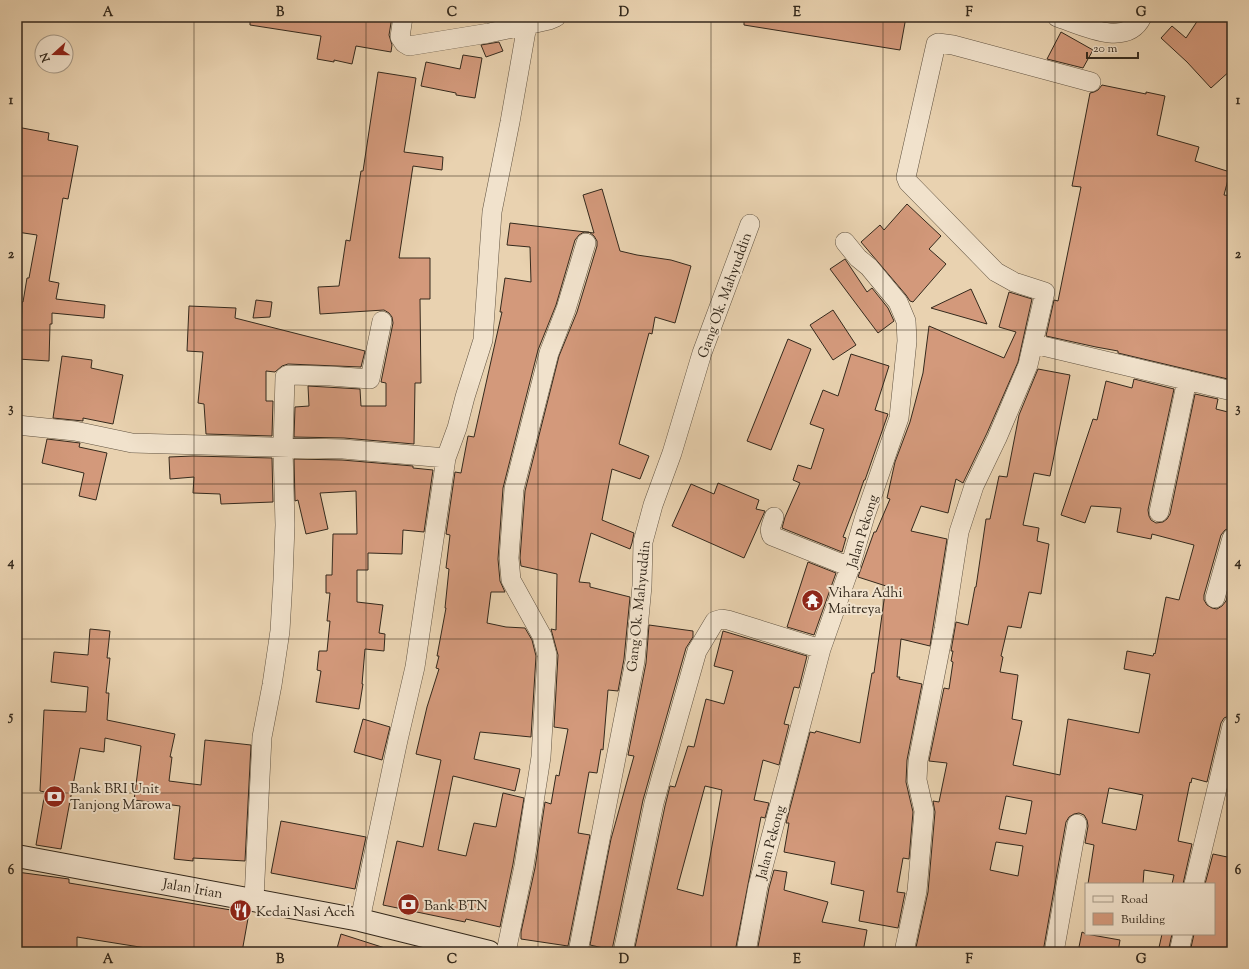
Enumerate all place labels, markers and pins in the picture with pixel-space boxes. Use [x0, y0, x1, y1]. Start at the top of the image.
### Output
place label: Vihara Adhi Maitreya [828, 584, 902, 620]
temple icon: Vihara Adhi Maitreya [800, 587, 826, 613]
place label: Bank BRI Unit Tanjong Marowa [70, 780, 172, 816]
bank icon: Bank BRI Unit Tanjong Marowa [41, 783, 67, 809]
bank icon: Bank BTN [396, 892, 422, 918]
place label: Bank BTN [424, 897, 488, 917]
restaurant icon: Kedai Nasi Aceh [228, 898, 254, 924]
place label: Kedai Nasi Aceh [256, 903, 355, 923]

